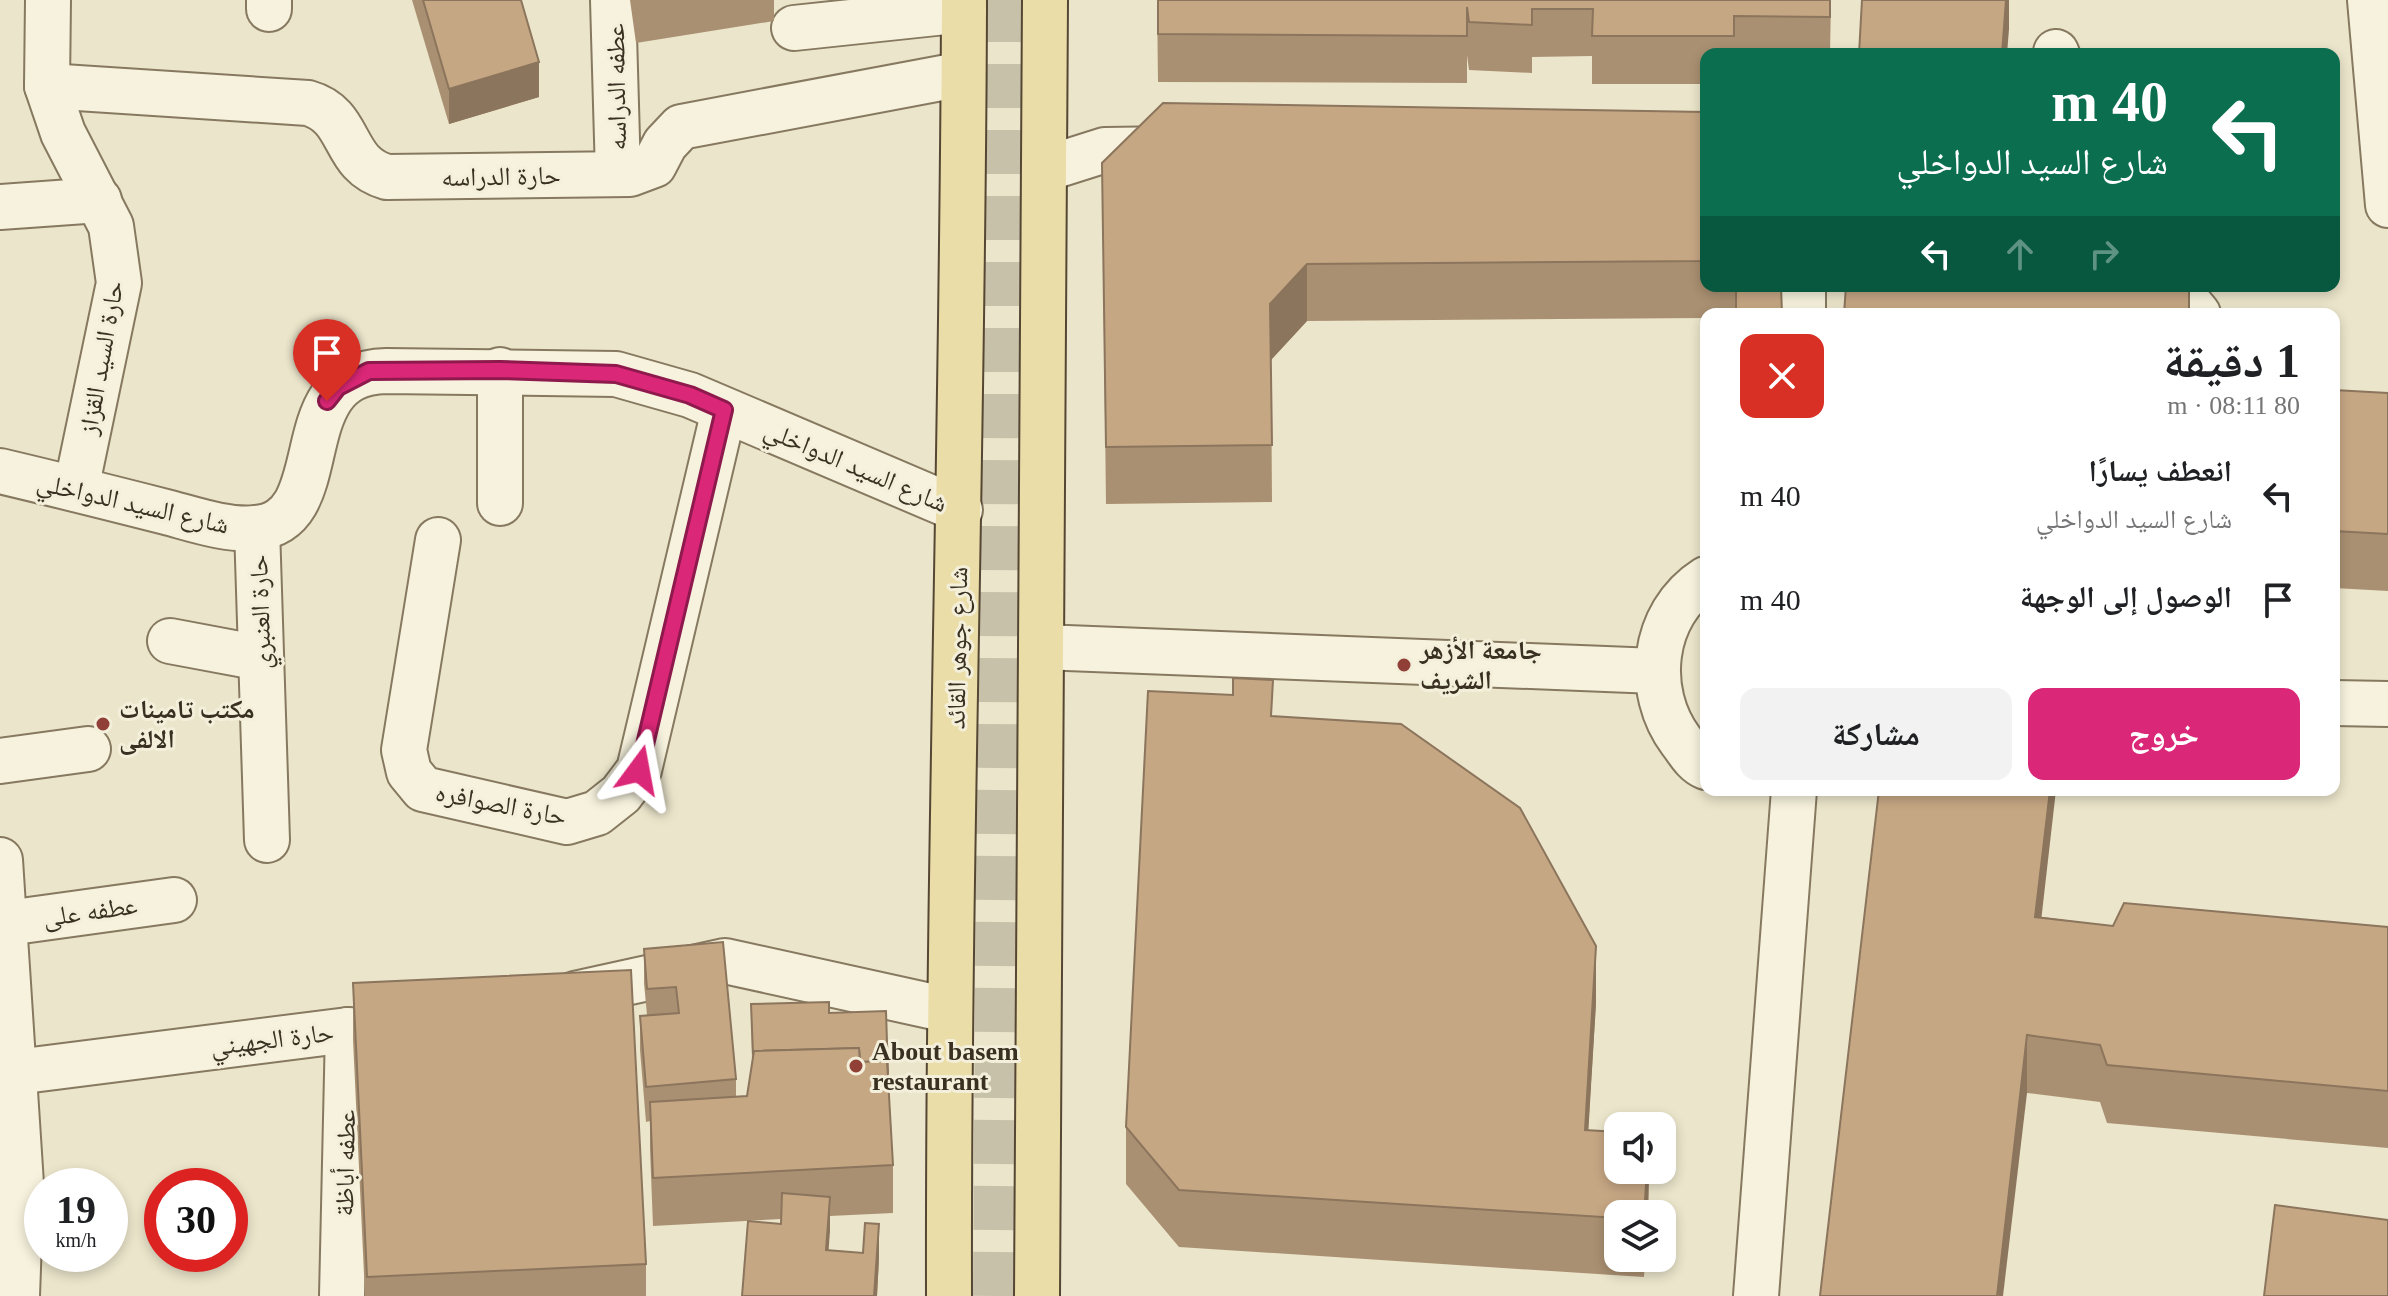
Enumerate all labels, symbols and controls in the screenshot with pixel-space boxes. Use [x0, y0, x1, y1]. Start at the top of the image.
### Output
street label: عطفه الدراسه [601, 23, 632, 151]
text: 40 m [2051, 71, 2168, 133]
icon: left [2196, 80, 2300, 184]
text: شارع السيد الدواخلي [1896, 142, 2168, 182]
street label: حارة الدراسه [441, 161, 561, 192]
icon: left [1914, 232, 1958, 276]
icon: ahead [1998, 232, 2042, 276]
icon: right [2082, 232, 2126, 276]
street label: حارة السيد القزاز [74, 279, 129, 438]
pin [293, 319, 361, 401]
icon: arrive [305, 331, 349, 375]
button: close [1740, 334, 1824, 418]
text: 1 دقيقة [2163, 334, 2300, 387]
text: 80 m · 08:11 [2167, 391, 2300, 420]
street label: شارع السيد الدواخلي [758, 415, 952, 523]
text: انعطف يسارًا [2088, 454, 2232, 487]
street label: شارع السيد الدواخلي [33, 467, 232, 545]
icon: left [2256, 474, 2300, 518]
text: 40 m [1740, 479, 1801, 512]
text: شارع السيد الدواخلي [2036, 505, 2232, 534]
street label: حارة العنبري [244, 554, 283, 670]
street label: شارع جوهر القائد [942, 566, 974, 730]
icon: arrive [2256, 578, 2300, 622]
text: الوصول إلى الوجهة [2020, 580, 2232, 613]
text: 40 m [1740, 583, 1801, 616]
place label: جامعة الأزهر الشريف [1419, 636, 1542, 695]
marker: جامعة الأزهر الشريف [1395, 656, 1413, 674]
button: مشاركة [1740, 688, 2012, 780]
button: خروج [2028, 688, 2300, 780]
place label: مكتب تامينات الالفى [119, 695, 255, 755]
marker: مكتب تامينات الالفى [94, 715, 112, 733]
position arrow [597, 728, 681, 812]
street label: حارة الصوافره [433, 778, 569, 831]
street label: عطفه على [41, 891, 139, 933]
street label: حارة الجهيني [209, 1018, 336, 1067]
place label: About basem restaurant [872, 1037, 1019, 1096]
marker: About basem restaurant [847, 1057, 865, 1075]
street label: عطفه أباظة [328, 1109, 361, 1217]
map controls [1604, 1112, 1676, 1272]
button: sound [1604, 1112, 1676, 1184]
speed limit sign: 30 [144, 1168, 248, 1272]
text: 19 [56, 1187, 96, 1232]
button: layers [1604, 1200, 1676, 1272]
text: km/h [55, 1229, 97, 1251]

